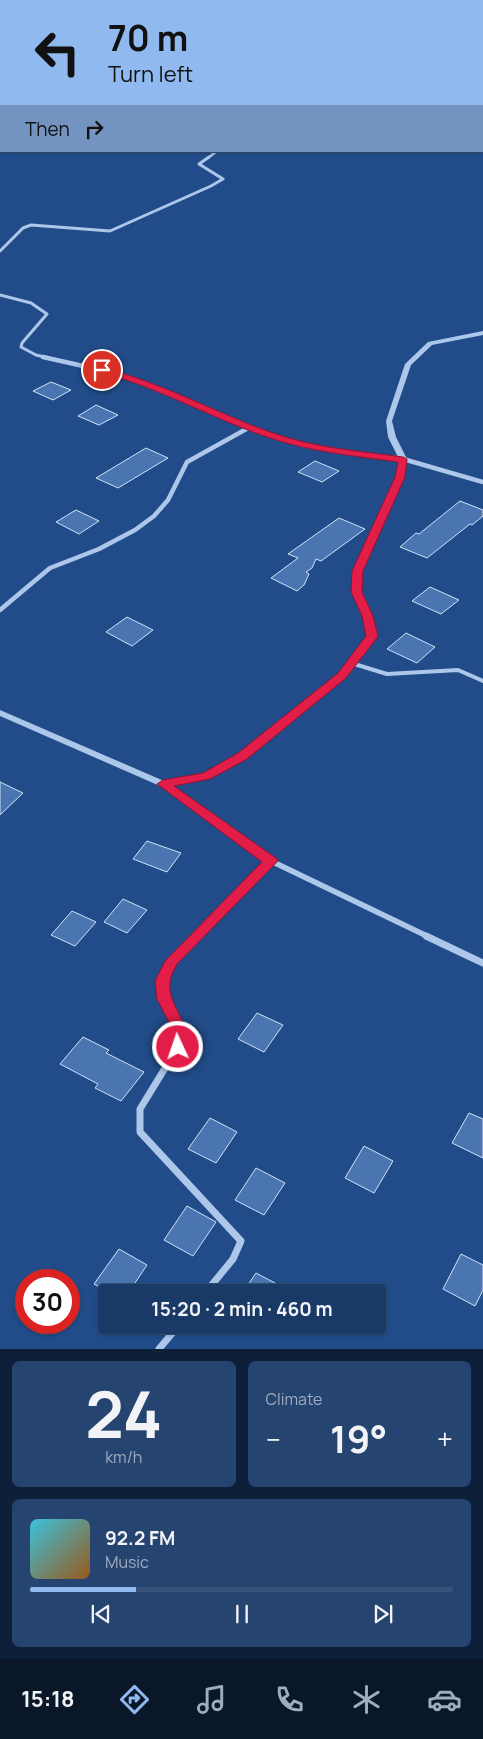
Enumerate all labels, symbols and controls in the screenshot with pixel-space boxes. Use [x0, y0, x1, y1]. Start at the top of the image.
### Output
text: 70 m [108, 14, 188, 62]
icon: left [25, 20, 90, 85]
text: Turn left [108, 59, 193, 89]
icon: right [80, 115, 108, 143]
text: Then [25, 116, 70, 142]
pin [81, 349, 123, 391]
icon: arrive [88, 356, 116, 384]
position arrow [151, 1020, 203, 1072]
speed limit sign: 30 [15, 1269, 80, 1334]
text: 15:20 · 2 min · 460 m [151, 1296, 333, 1322]
text: 24 [85, 1369, 162, 1458]
text: Climate [266, 1388, 322, 1410]
text: 19° [330, 1412, 387, 1464]
text: − [266, 1420, 281, 1458]
text: + [437, 1420, 453, 1458]
text: km/h [105, 1446, 142, 1468]
text: 92.2 FM [105, 1525, 175, 1551]
text: Music [105, 1551, 149, 1573]
icon: previous [87, 1600, 115, 1628]
icon: pause [228, 1600, 256, 1628]
icon: next [369, 1600, 397, 1628]
icon: directions [117, 1682, 152, 1717]
icon: music [194, 1682, 229, 1717]
icon: phone [272, 1682, 307, 1717]
icon: climate [349, 1682, 384, 1717]
icon: car [427, 1682, 462, 1717]
text: 15:18 [21, 1684, 74, 1714]

